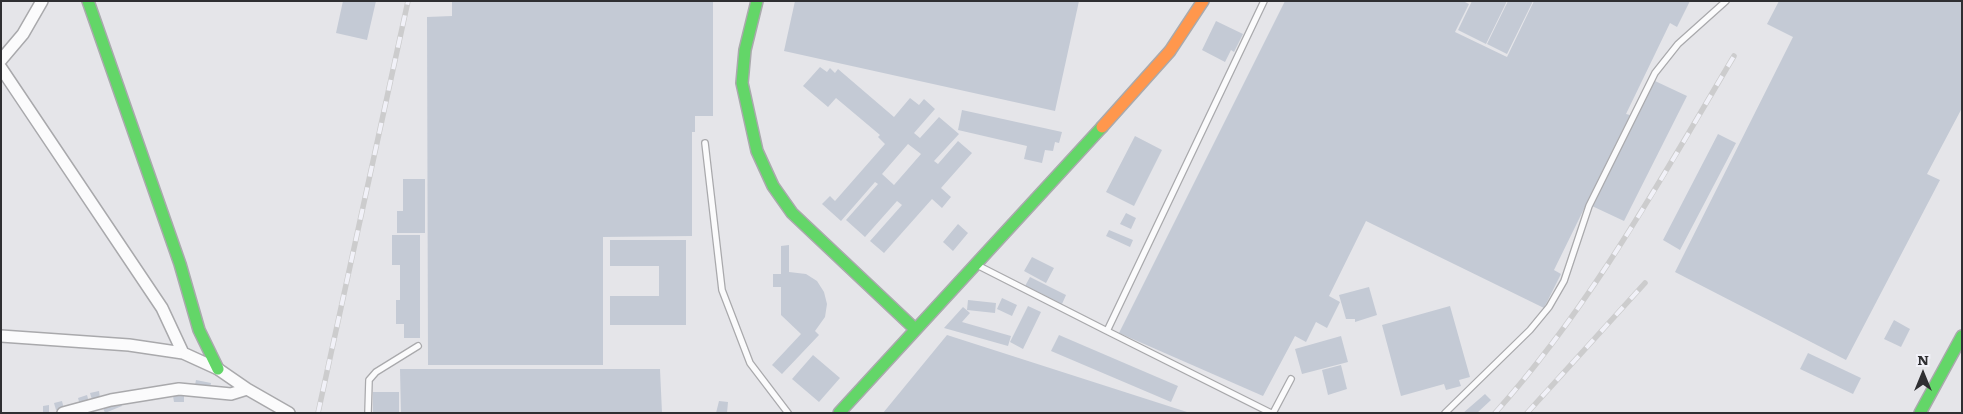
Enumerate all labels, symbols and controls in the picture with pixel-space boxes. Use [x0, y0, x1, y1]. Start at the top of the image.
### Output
north arrow [1898, 349, 1948, 399]
text: N [1917, 349, 1929, 369]

